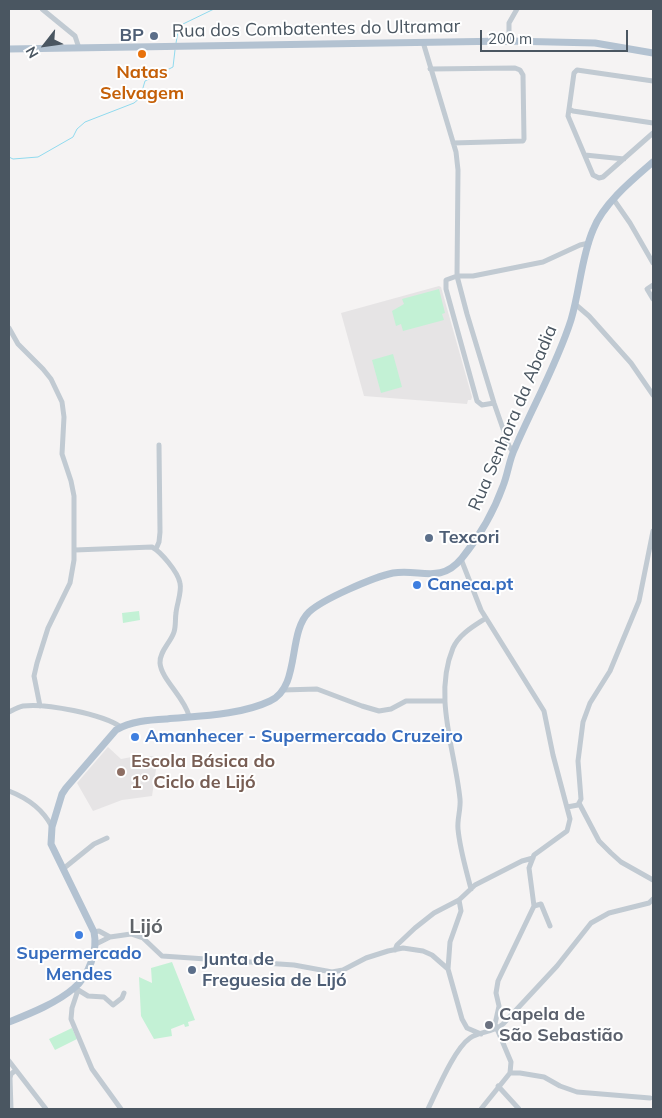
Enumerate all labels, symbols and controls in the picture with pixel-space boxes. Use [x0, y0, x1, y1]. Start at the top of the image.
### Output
street label: Rua dos Combatentes do Ultramar [172, 16, 460, 42]
north arrow [20, 20, 70, 70]
scale bar [482, 20, 630, 52]
place label: BP [120, 25, 144, 47]
text: 200 m [488, 29, 532, 48]
marker: BP [148, 30, 160, 42]
text: N [22, 43, 42, 62]
marker: Natas Selvagem [136, 48, 148, 60]
place label: Natas Selvagem [100, 62, 184, 104]
street label: Rua Senhora da Abadia [464, 322, 562, 514]
place label: Texcori [439, 527, 500, 549]
marker: Texcori [423, 532, 435, 544]
place label: Caneca.pt [427, 574, 513, 596]
marker: Caneca.pt [411, 579, 423, 591]
place label: Amanhecer - Supermercado Cruzeiro [145, 726, 463, 748]
marker: Amanhecer - Supermercado Cruzeiro [129, 731, 141, 743]
place label: Escola Básica do 1º Ciclo de Lijó [131, 751, 275, 794]
marker: Escola Básica do 1º Ciclo de Lijó [115, 766, 127, 778]
district label: Lijó [129, 915, 163, 939]
marker: Supermercado Mendes [73, 929, 85, 941]
place label: Supermercado Mendes [16, 943, 142, 986]
place label: Junta de Freguesia de Lijó [202, 949, 347, 992]
marker: Junta de Freguesia de Lijó [186, 964, 198, 976]
place label: Capela de São Sebastião [499, 1004, 623, 1046]
marker: Capela de São Sebastião [483, 1019, 495, 1031]

